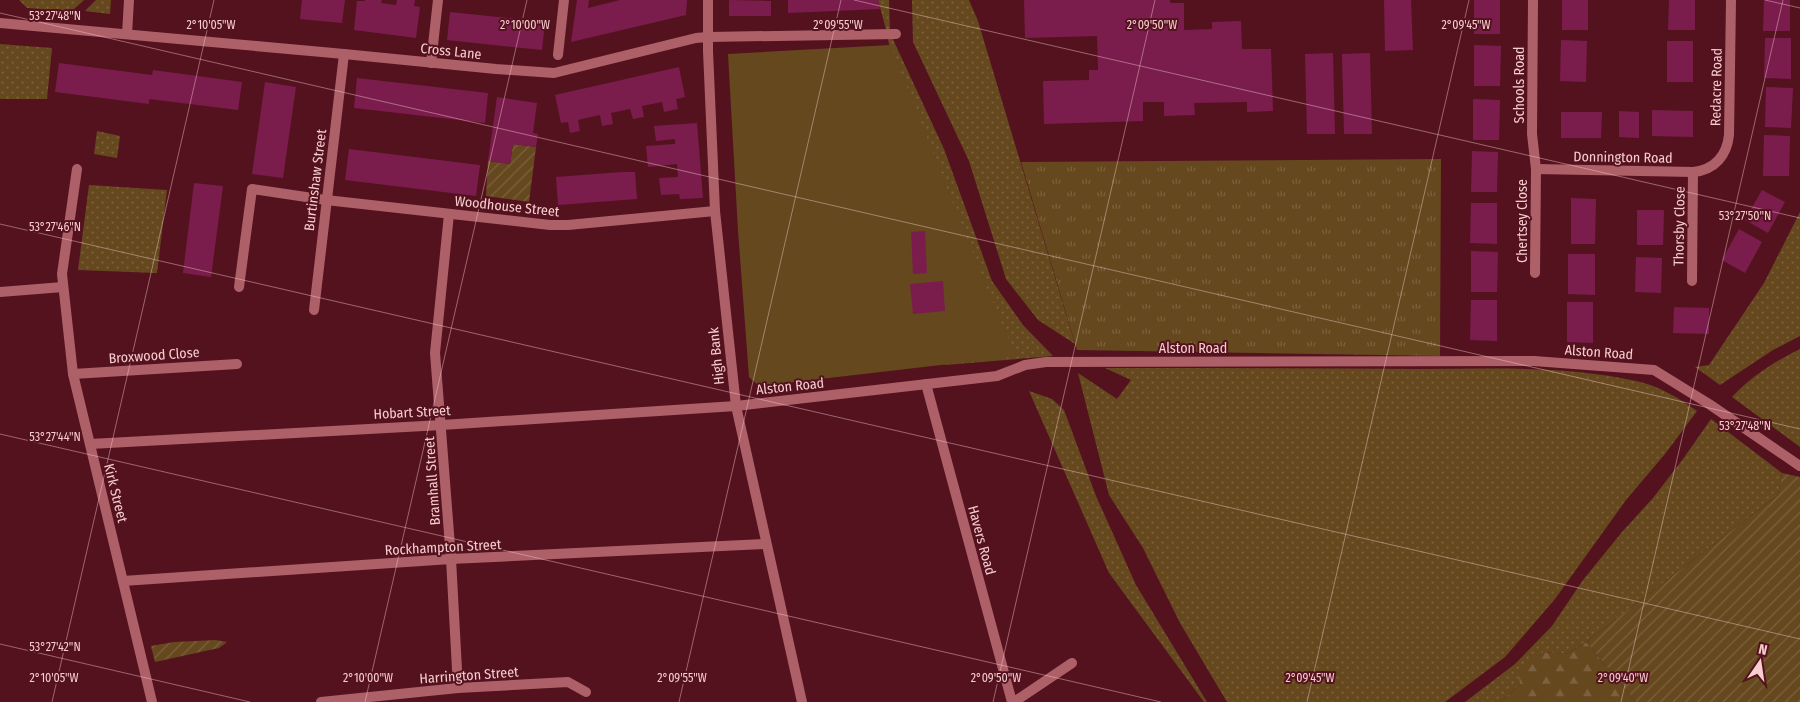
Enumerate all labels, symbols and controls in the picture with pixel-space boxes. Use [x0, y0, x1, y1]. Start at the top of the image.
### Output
text: 53°27'48"N [29, 9, 81, 23]
text: 2°10'05"W [187, 18, 235, 32]
text: 2°10'00"W [500, 18, 550, 32]
text: 2°09'55"W [813, 18, 863, 32]
text: 2°09'50"W [1127, 18, 1177, 32]
text: 2°09'45"W [1441, 18, 1491, 32]
street label: Cross Lane [420, 40, 482, 63]
street label: Schools Road [1511, 46, 1528, 124]
street label: Redacre Road [1707, 48, 1726, 126]
street label: Burtinshaw Street [301, 128, 330, 232]
street label: Donnington Road [1573, 148, 1673, 167]
street label: Chertsey Close [1514, 179, 1531, 263]
street label: Thorsby Close [1670, 186, 1689, 266]
street label: Woodhouse Street [454, 193, 561, 220]
text: 53°27'50"N [1719, 209, 1771, 223]
text: 53°27'46"N [29, 220, 81, 234]
street label: High Bank [705, 326, 728, 386]
street label: Alston Road [1159, 340, 1227, 357]
street label: Alston Road [1564, 342, 1634, 363]
street label: Broxwood Close [108, 344, 200, 367]
street label: Alston Road [755, 374, 825, 399]
street label: Hobart Street [373, 402, 451, 423]
text: 53°27'48"N [1719, 419, 1771, 433]
text: 53°27'44"N [29, 430, 81, 444]
street label: Bramhall Street [421, 436, 444, 526]
street label: Kirk Street [100, 462, 131, 525]
street label: Havers Road [964, 504, 999, 577]
street label: Rockhampton Street [384, 536, 502, 559]
north arrow [1735, 637, 1785, 687]
text: 53°27'42"N [29, 640, 81, 654]
text: N [1757, 641, 1769, 659]
street label: Harrington Street [419, 664, 520, 687]
text: 2°10'05"W [30, 671, 78, 685]
text: 2°10'00"W [343, 671, 393, 685]
text: 2°09'55"W [657, 671, 707, 685]
text: 2°09'50"W [971, 671, 1021, 685]
text: 2°09'45"W [1285, 671, 1335, 685]
text: 2°09'40"W [1598, 671, 1648, 685]

